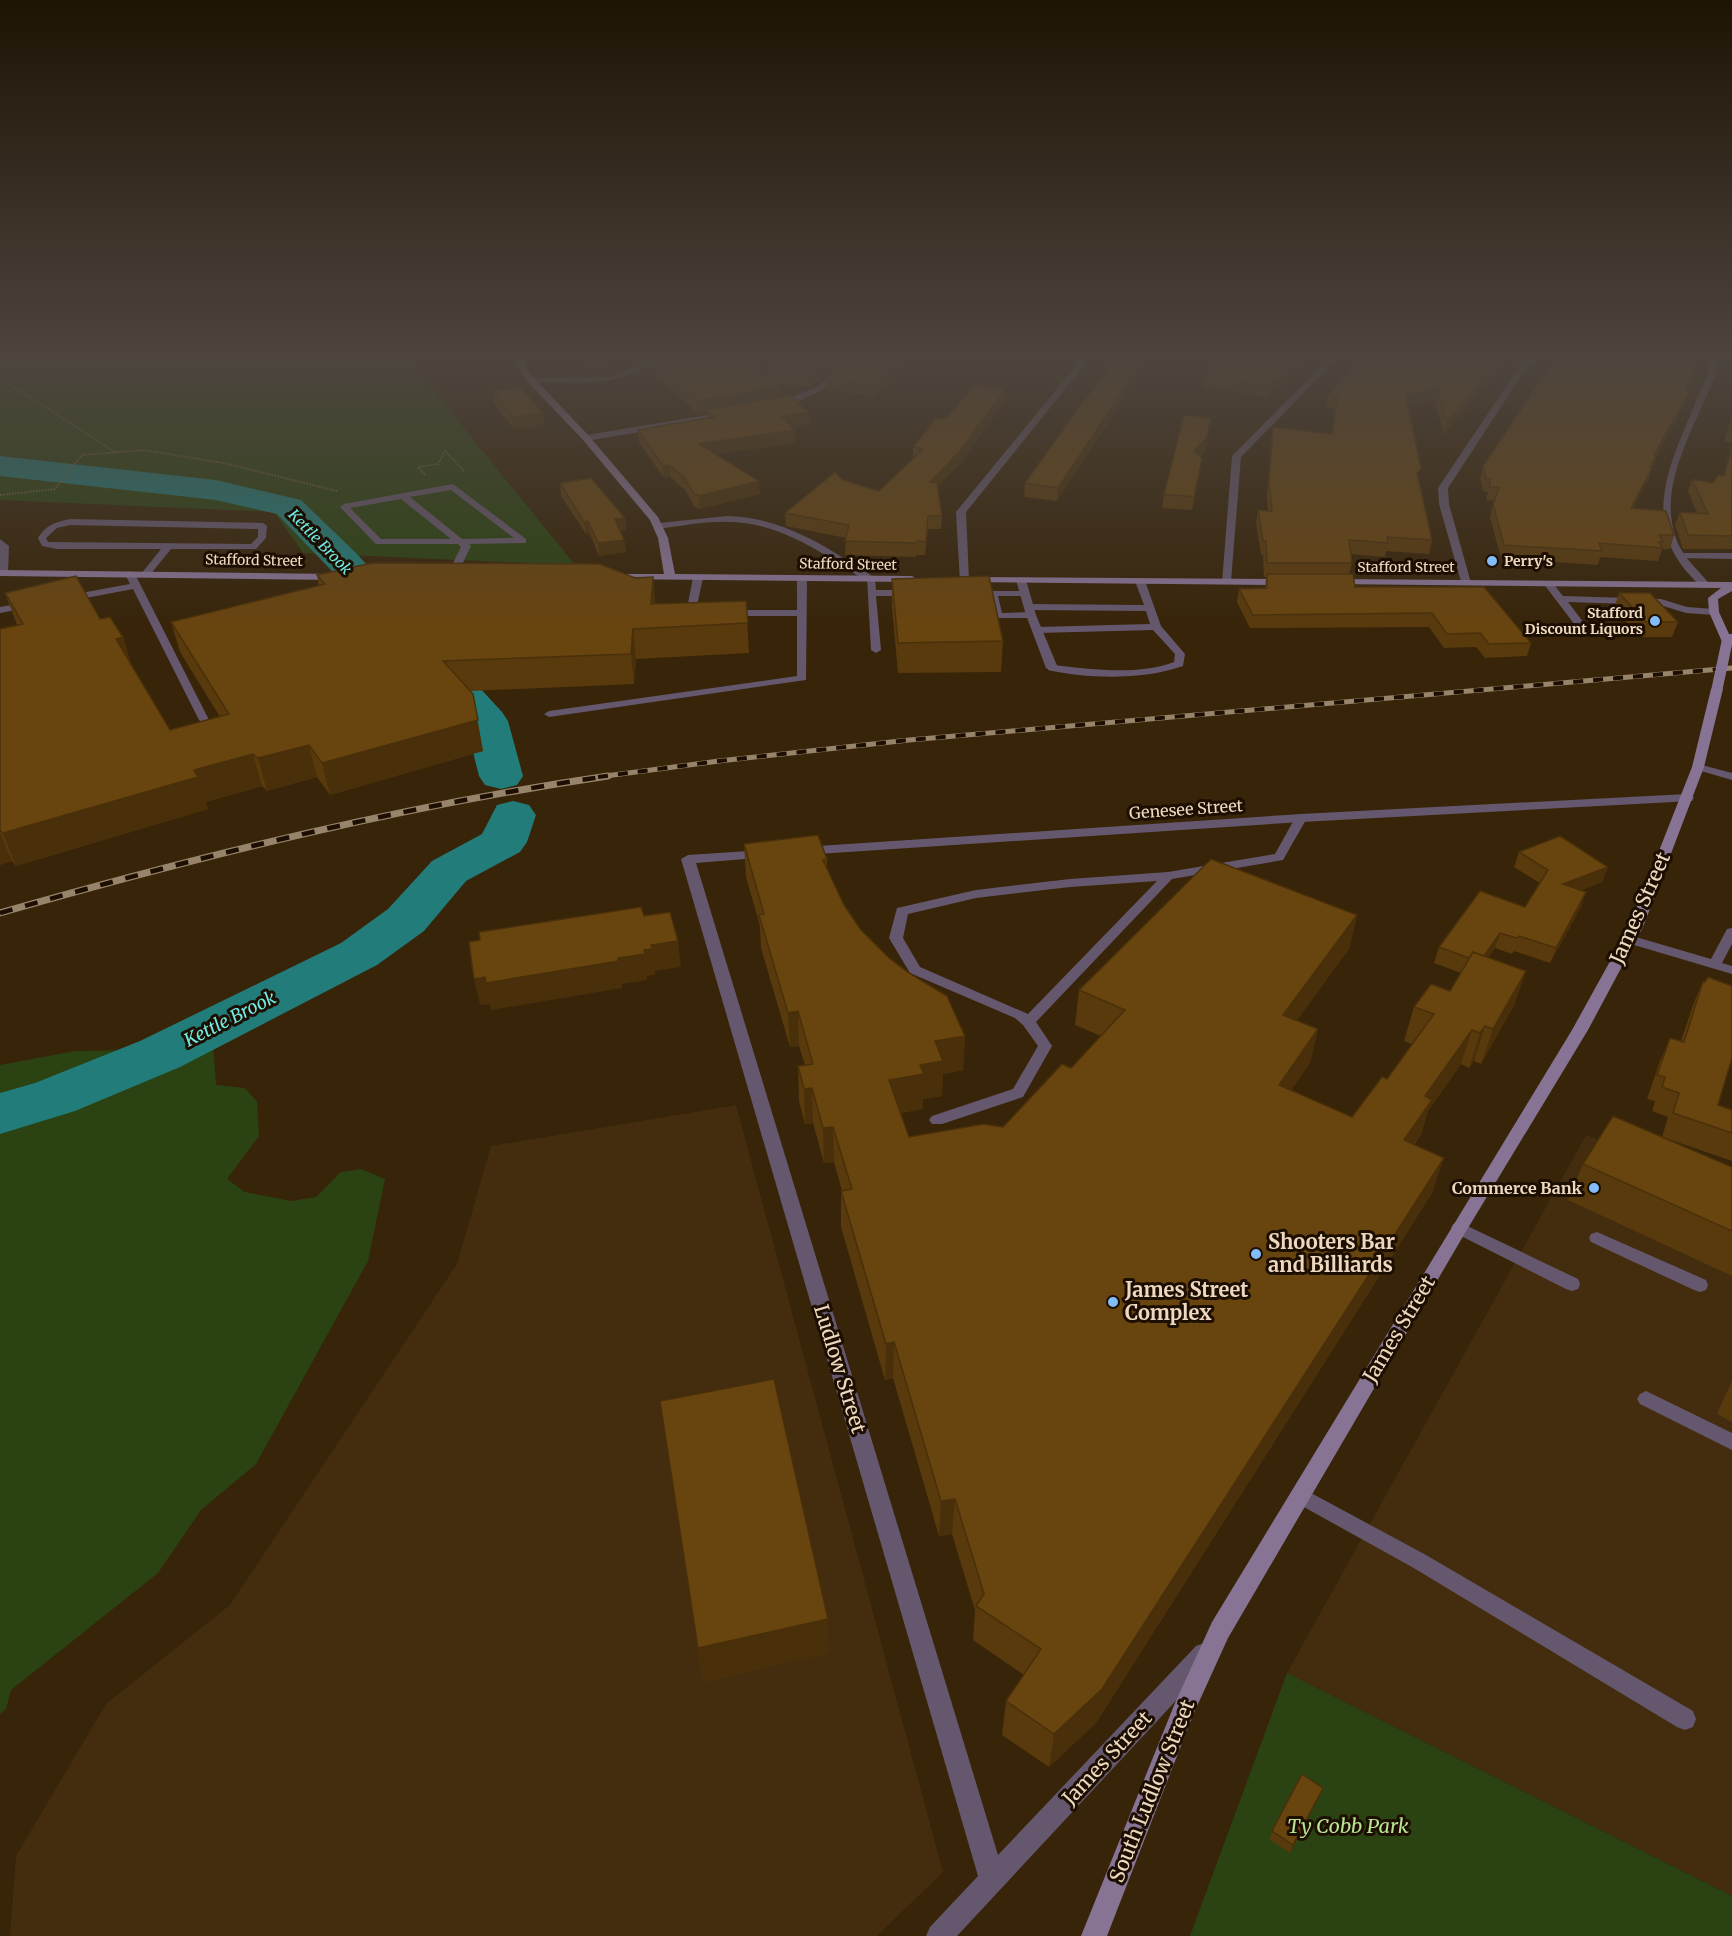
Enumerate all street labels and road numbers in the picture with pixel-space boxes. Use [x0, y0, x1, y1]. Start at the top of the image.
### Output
street label: Stafford Street [205, 550, 303, 570]
street label: Stafford Street [799, 554, 897, 574]
street label: Stafford Street [1357, 558, 1455, 576]
street label: Genesee Street [1128, 795, 1244, 823]
street label: James Street [1603, 848, 1675, 968]
street label: James Street [1357, 1271, 1440, 1387]
street label: Ludlow Street [809, 1301, 872, 1436]
street label: South Ludlow Street [1103, 1695, 1200, 1886]
street label: James Street [1056, 1705, 1157, 1811]

